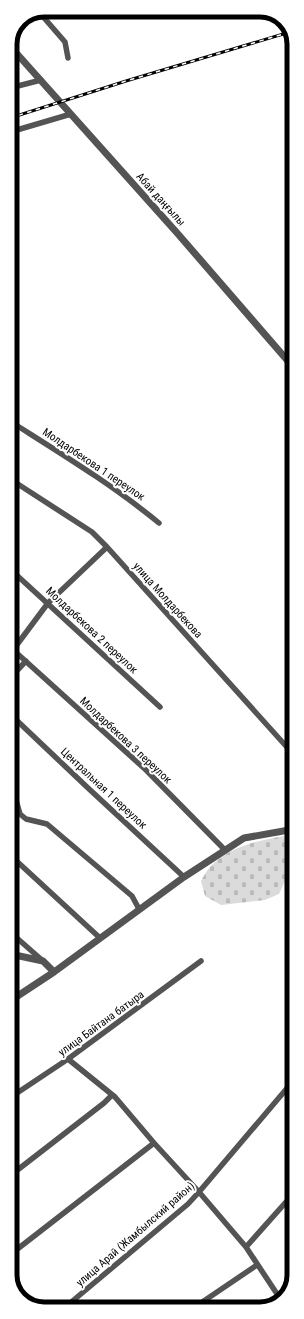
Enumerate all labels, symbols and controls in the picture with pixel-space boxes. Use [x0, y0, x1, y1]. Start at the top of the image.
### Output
street label: Абай даңғылы [133, 170, 188, 229]
street label: Молдарбекова 1 переулок [40, 425, 148, 504]
street label: улица Молдарбекова [130, 560, 205, 641]
street label: Молдарбекова 2 переулок [43, 585, 141, 677]
street label: Молдарбекова 3 переулок [77, 695, 175, 787]
street label: Центральная 1 переулок [58, 745, 150, 832]
street label: улица Байтана батыра [56, 988, 147, 1059]
street label: улица Арай (Жамбылский район) [74, 1180, 197, 1289]

